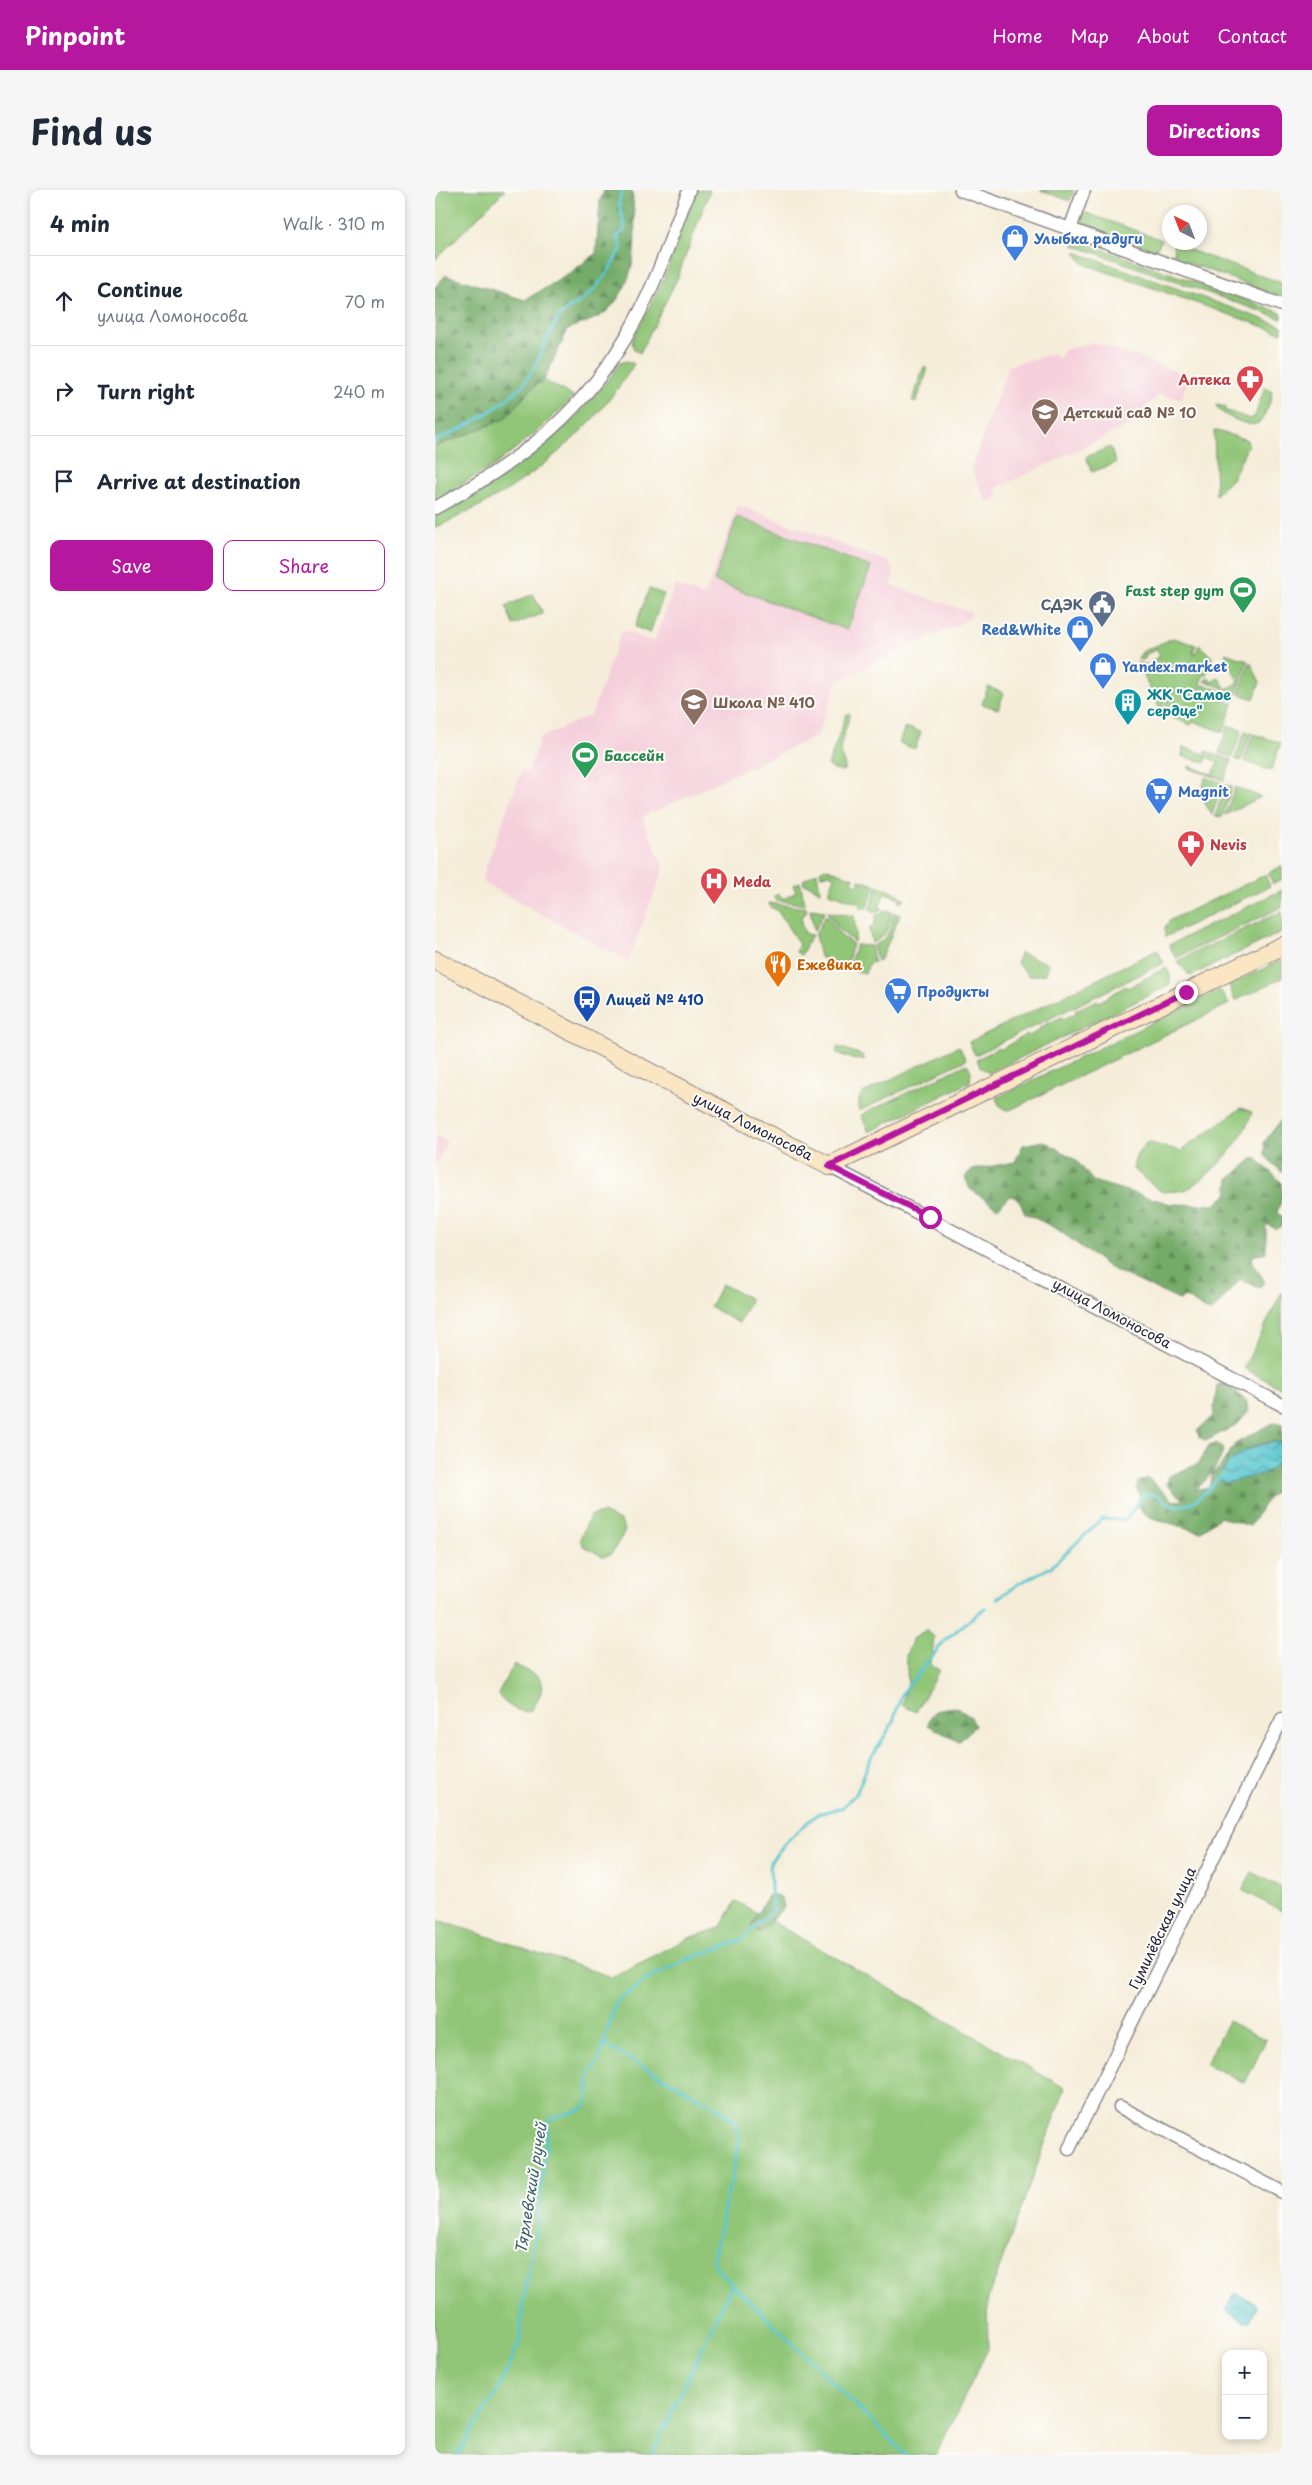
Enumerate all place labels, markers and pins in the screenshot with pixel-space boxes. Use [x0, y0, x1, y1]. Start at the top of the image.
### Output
shop icon: Улыбка радуги [1000, 223, 1030, 262]
place label: Улыбка радуги [1033, 228, 1143, 249]
pharmacy icon: Аптека [1235, 364, 1265, 403]
place label: Аптека [1179, 369, 1232, 390]
school or university icon: Детский сад № 10 [1030, 397, 1060, 436]
place label: Детский сад № 10 [1063, 402, 1196, 423]
sports icon: Fast step gym [1228, 575, 1258, 614]
place label: Fast step gym [1125, 580, 1224, 601]
public building icon: СДЭК [1087, 589, 1117, 628]
place label: СДЭК [1041, 594, 1084, 615]
shop icon: Red&White [1065, 614, 1095, 653]
place label: Red&White [981, 619, 1061, 640]
shop icon: Yandex.market [1088, 651, 1118, 690]
place label: Yandex.market [1122, 656, 1228, 677]
place label: ЖК "Самое сердце" [1146, 684, 1231, 721]
school or university icon: Школа № 410 [679, 687, 709, 726]
building icon: ЖК "Самое сердце" [1113, 687, 1143, 726]
place label: Школа № 410 [713, 692, 815, 713]
sports icon: Бассейн [570, 740, 600, 779]
place label: Бассейн [604, 745, 664, 766]
supermarket icon: Magnit [1144, 776, 1174, 815]
place label: Magnit [1178, 781, 1229, 802]
pharmacy icon: Nevis [1176, 829, 1206, 868]
place label: Nevis [1210, 834, 1247, 855]
hospital icon: Meda [699, 866, 729, 905]
place label: Meda [733, 871, 772, 892]
restaurant icon: Ежевика [763, 949, 793, 988]
place label: Ежевика [797, 954, 863, 975]
supermarket icon: Продукты [883, 976, 913, 1015]
place label: Продукты [917, 981, 989, 1002]
bus stop icon: Лицей № 410 [572, 984, 602, 1023]
place label: Лицей № 410 [606, 989, 704, 1010]

